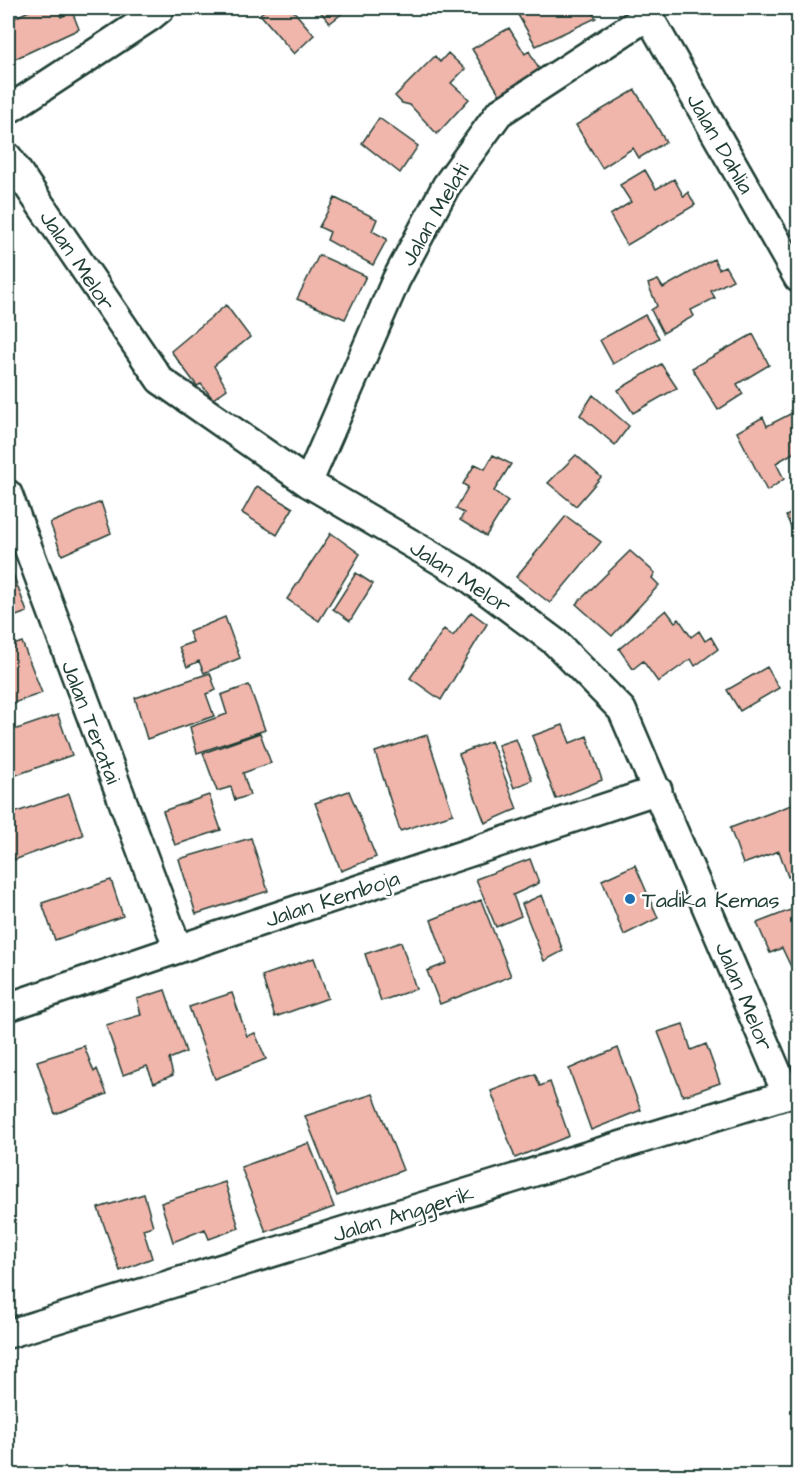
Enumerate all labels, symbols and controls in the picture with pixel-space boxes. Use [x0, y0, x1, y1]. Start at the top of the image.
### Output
street label: Jalan Dahlia [678, 88, 761, 200]
street label: Jalan Melati [393, 158, 477, 272]
street label: Jalan Melor [32, 204, 122, 317]
street label: Jalan Melor [403, 533, 517, 622]
street label: Jalan Teratai [53, 656, 128, 789]
street label: Jalan Kemboja [261, 863, 404, 936]
place label: Tadika Kemas [642, 885, 780, 916]
marker: Tadika Kemas [623, 892, 637, 906]
street label: Jalan Melor [707, 937, 780, 1056]
street label: Jalan Anggerik [329, 1178, 479, 1252]

